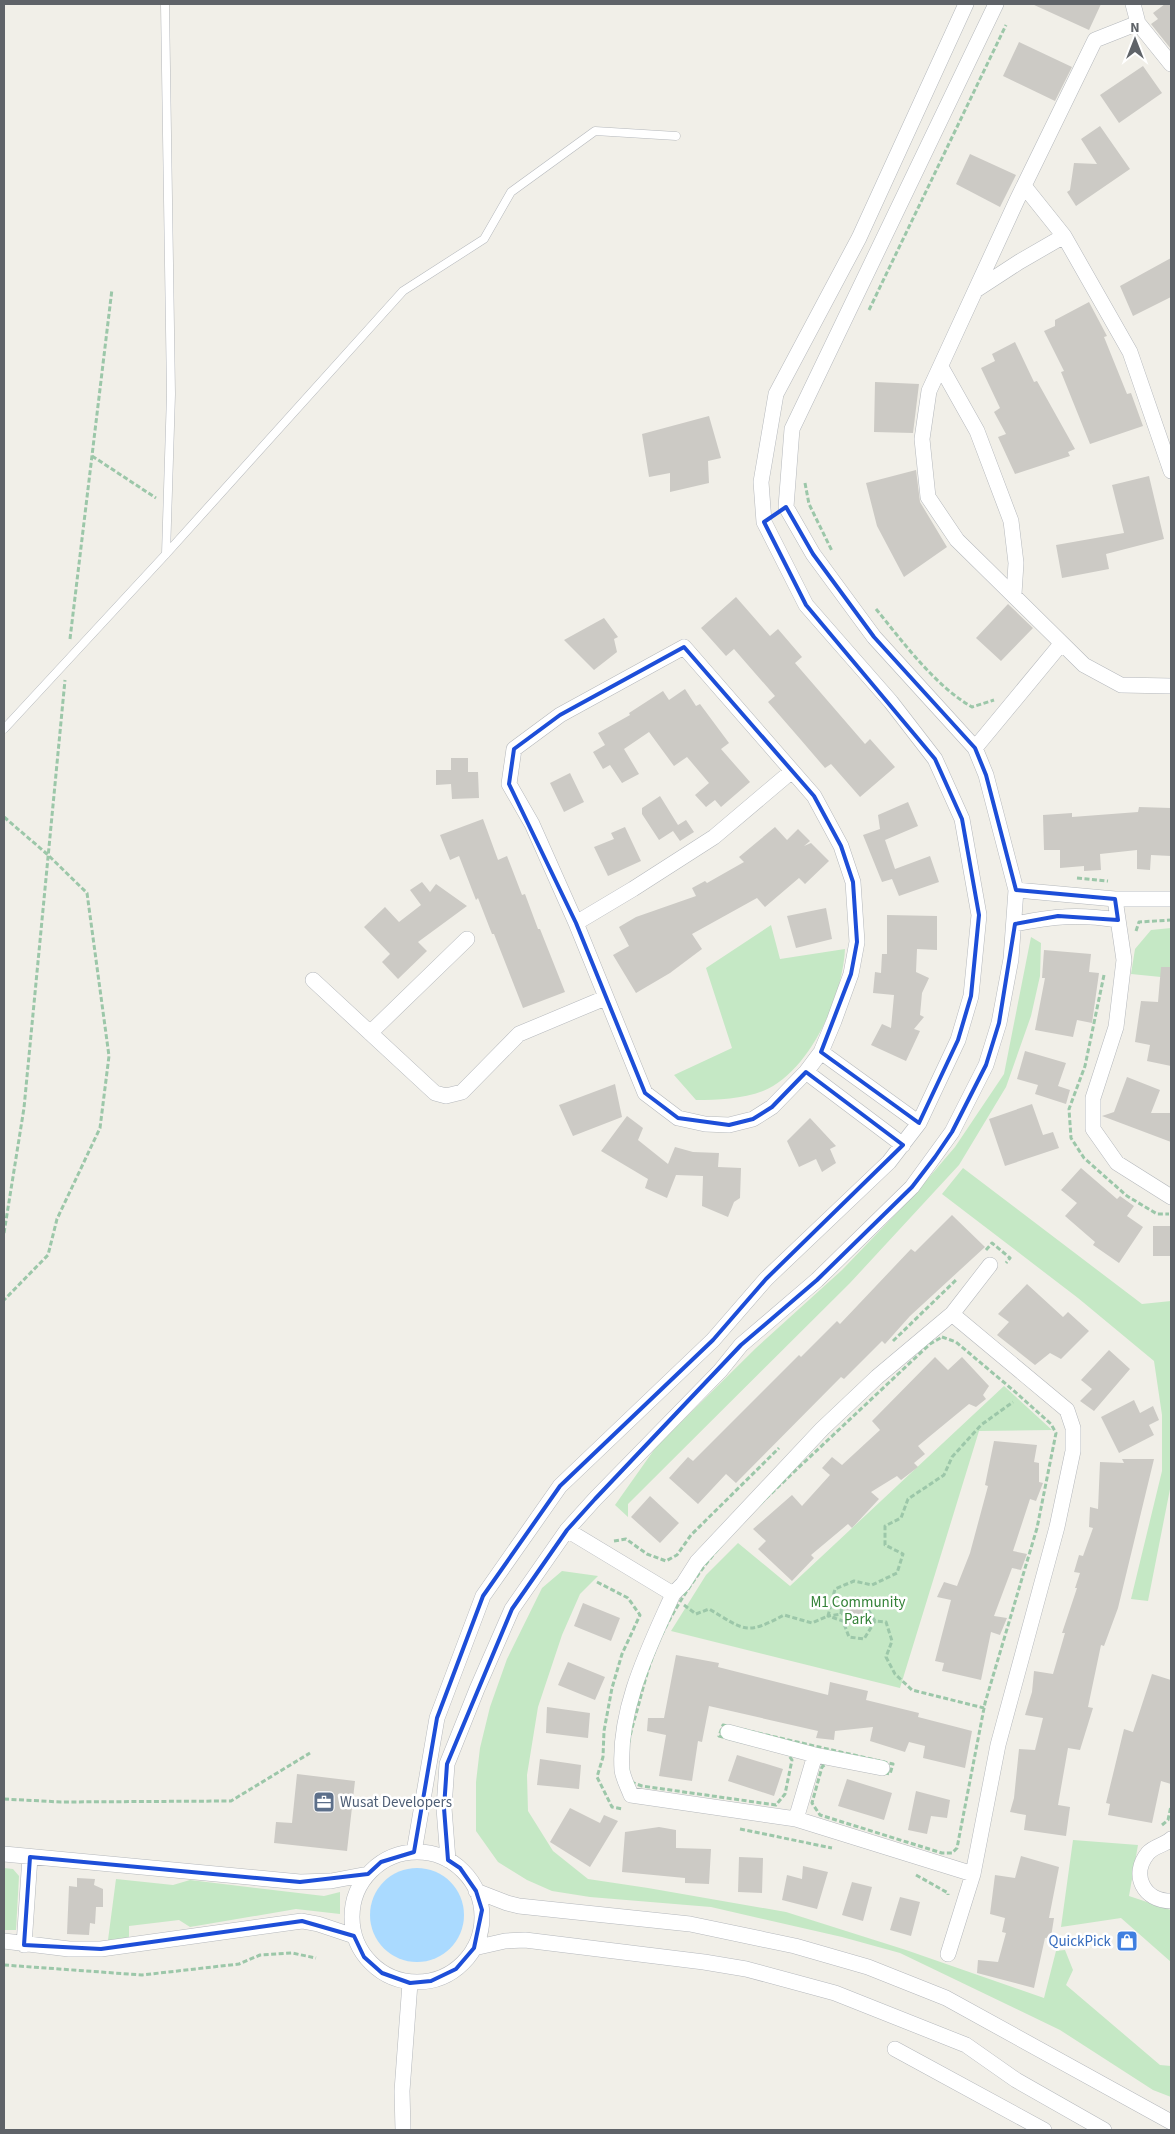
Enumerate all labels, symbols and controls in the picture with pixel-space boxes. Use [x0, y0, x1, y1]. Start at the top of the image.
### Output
north arrow [1110, 15, 1160, 65]
text: N [1130, 18, 1140, 38]
park label: M1 Community Park [810, 1592, 906, 1630]
office icon: Wusat Developers [312, 1790, 336, 1814]
place label: Wusat Developers [340, 1792, 452, 1813]
shop icon: QuickPick [1115, 1929, 1139, 1953]
place label: QuickPick [1048, 1931, 1112, 1952]

